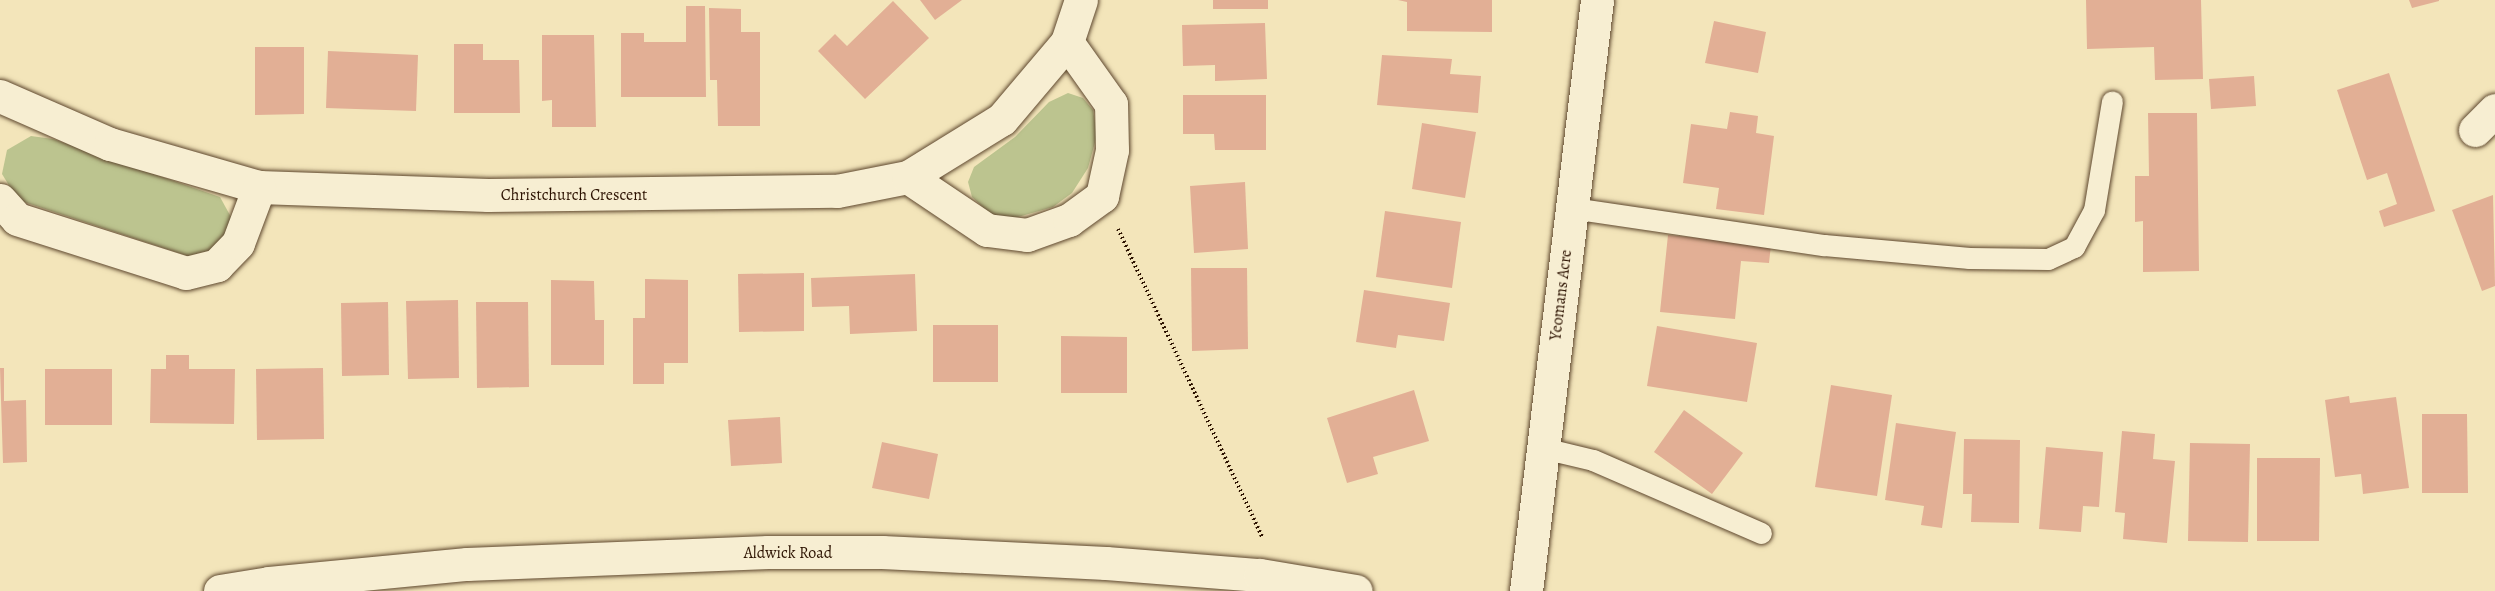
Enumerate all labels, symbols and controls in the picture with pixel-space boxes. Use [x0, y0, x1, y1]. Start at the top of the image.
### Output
street label: Christchurch Crescent [501, 185, 647, 205]
street label: Yeomans Acre [1546, 249, 1576, 341]
street label: Aldwick Road [744, 543, 832, 563]

